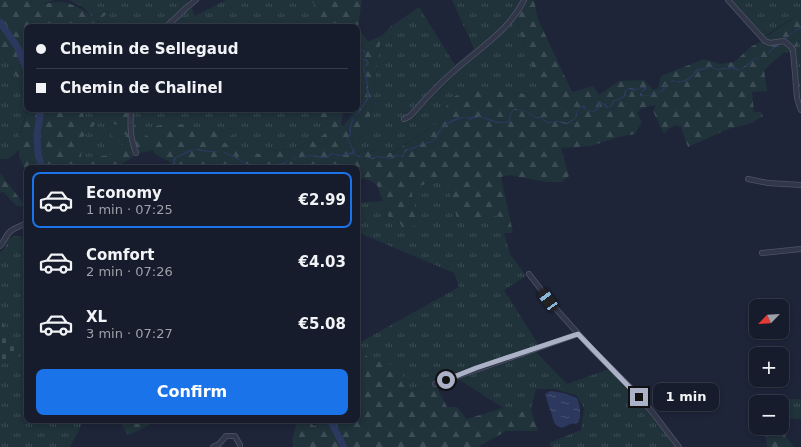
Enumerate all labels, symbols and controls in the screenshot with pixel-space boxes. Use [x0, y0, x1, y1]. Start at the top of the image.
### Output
text: Chemin de Sellegaud [60, 40, 238, 58]
text: Chemin de Chalinel [60, 79, 223, 97]
icon: car [38, 182, 74, 218]
text: Economy [86, 184, 162, 202]
text: €2.99 [299, 191, 346, 209]
text: 1 min · 07:25 [86, 202, 173, 217]
icon: car [38, 244, 74, 280]
text: Comfort [86, 246, 154, 264]
text: €4.03 [299, 253, 346, 271]
text: 2 min · 07:26 [86, 264, 173, 279]
car [536, 287, 560, 313]
north arrow [749, 299, 789, 339]
map controls [749, 299, 789, 435]
icon: car [38, 306, 74, 342]
text: XL [86, 308, 107, 326]
text: €5.08 [299, 315, 346, 333]
text: 3 min · 07:27 [86, 326, 173, 341]
button: + [749, 347, 789, 387]
button: Confirm [36, 369, 348, 415]
route start [437, 371, 455, 389]
callout: 1 min [653, 383, 719, 411]
route end [630, 388, 648, 406]
text: 1 min [666, 389, 706, 404]
button: − [749, 395, 789, 435]

